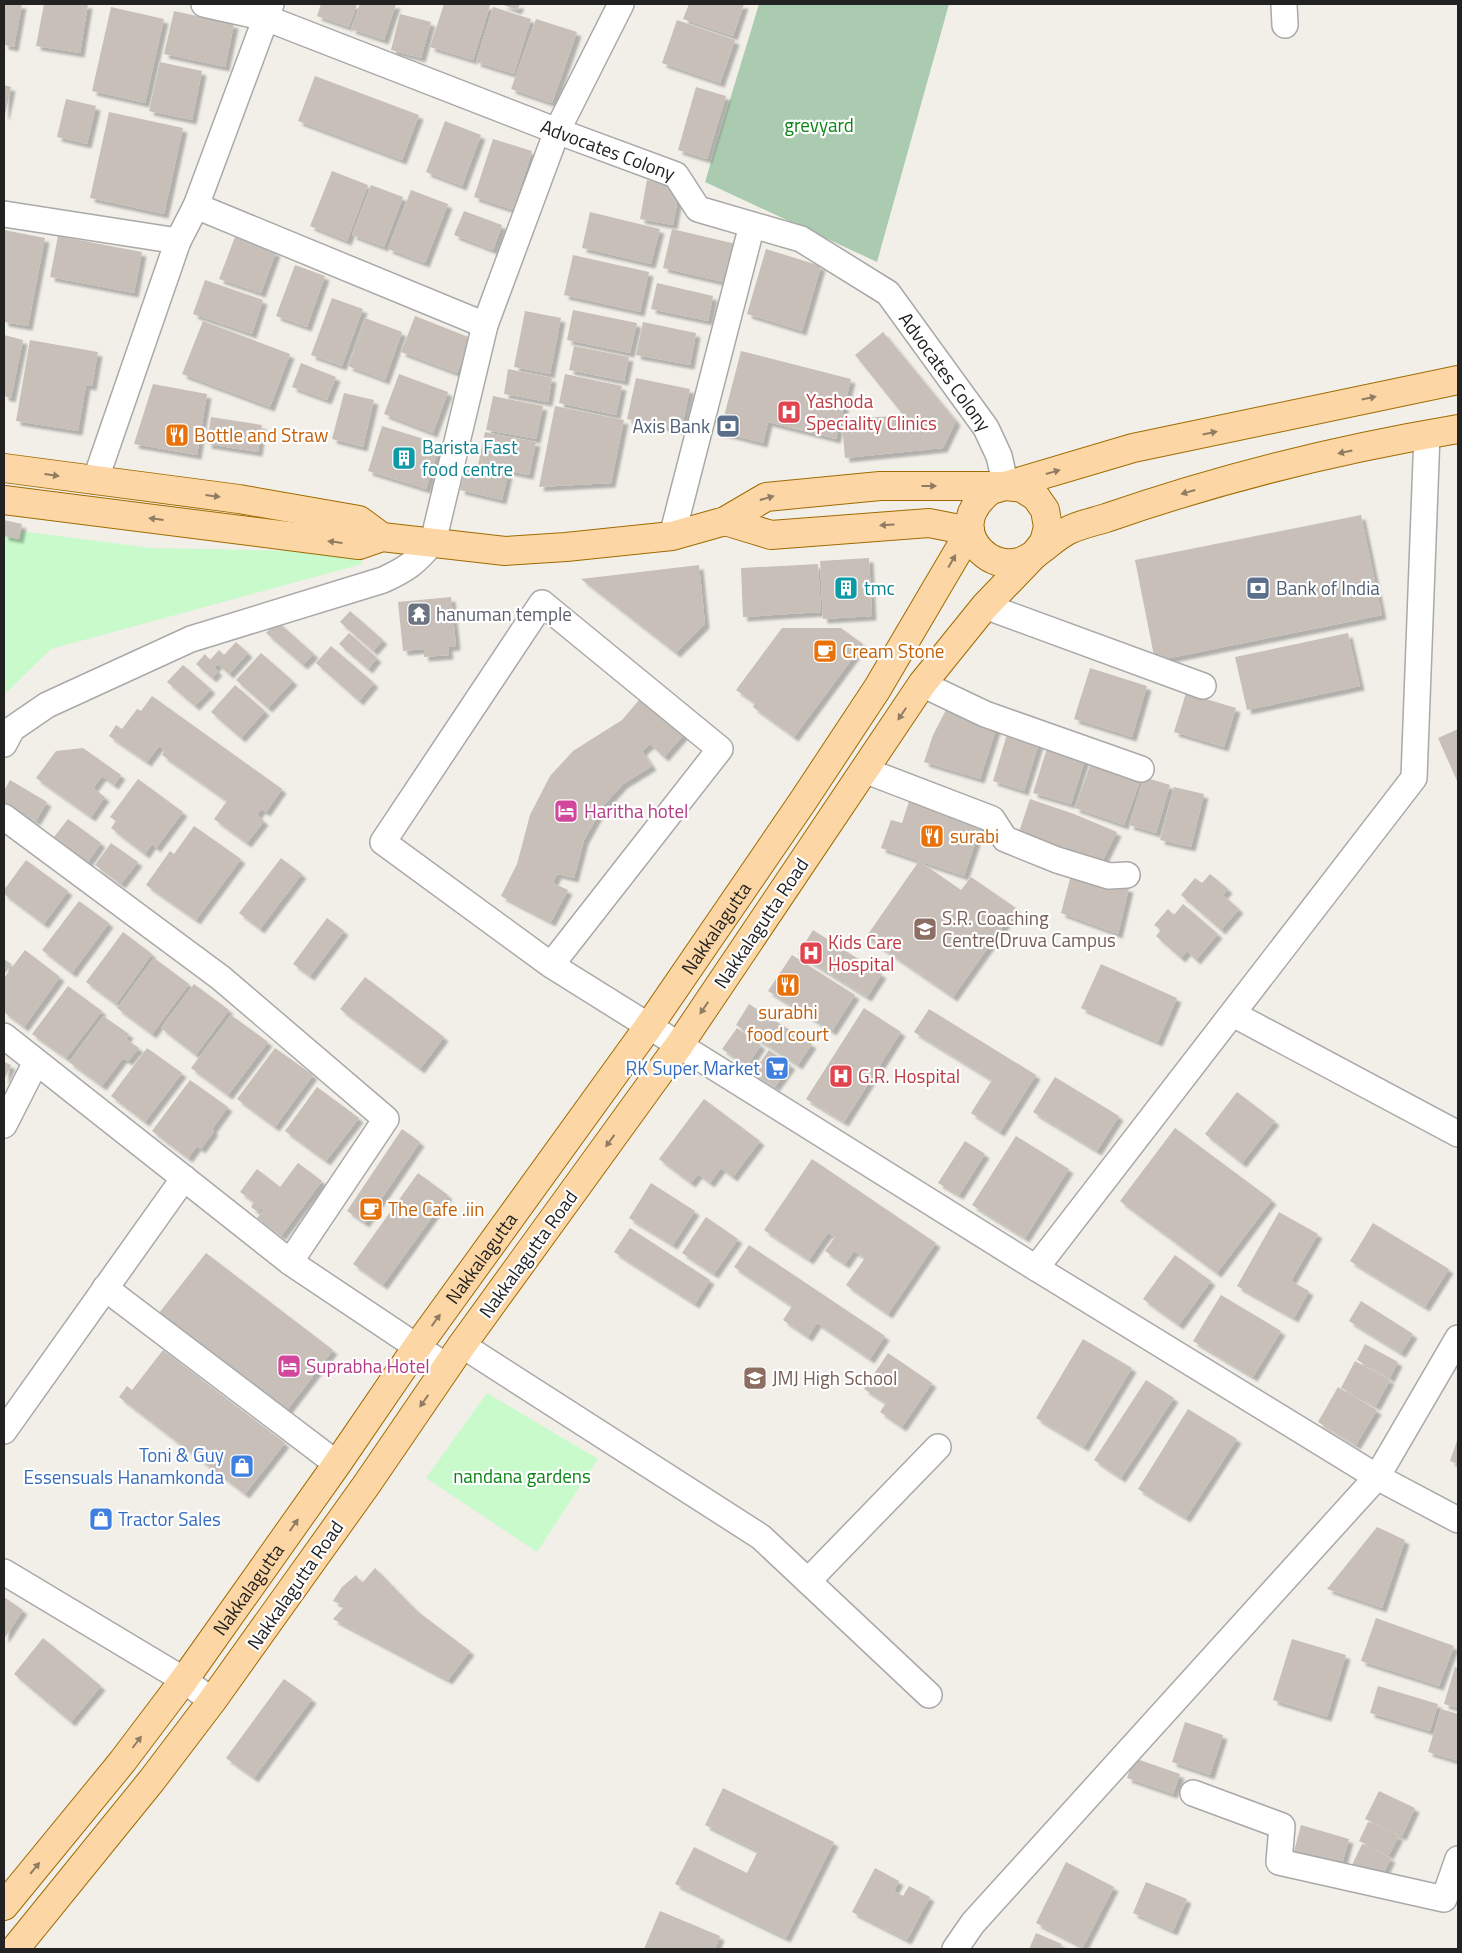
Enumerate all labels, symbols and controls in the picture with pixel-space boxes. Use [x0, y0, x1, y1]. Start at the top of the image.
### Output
park label: grevyard [784, 110, 854, 139]
street label: Advocates Colony [537, 111, 679, 187]
street label: Advocates Colony [892, 306, 999, 437]
place label: Yashoda Speciality Clinics [806, 386, 937, 437]
one-way arrow [1361, 394, 1376, 402]
hospital icon: Yashoda Speciality Clinics [776, 399, 802, 425]
place label: Axis Bank [632, 411, 710, 440]
bank icon: Axis Bank [715, 413, 741, 439]
place label: Bottle and Straw [194, 420, 328, 449]
restaurant icon: Bottle and Straw [164, 422, 190, 448]
one-way arrow [1203, 429, 1218, 437]
place label: Barista Fast food centre [422, 432, 518, 483]
building icon: Barista Fast food centre [391, 445, 417, 471]
one-way arrow [1337, 448, 1353, 456]
one-way arrow [1045, 468, 1060, 476]
one-way arrow [44, 471, 60, 479]
one-way arrow [921, 482, 937, 490]
one-way arrow [1180, 488, 1195, 496]
one-way arrow [205, 492, 221, 500]
one-way arrow [760, 494, 775, 502]
one-way arrow [148, 515, 164, 523]
one-way arrow [879, 522, 895, 530]
one-way arrow [327, 538, 343, 546]
one-way arrow [948, 555, 957, 568]
place label: tmc [864, 573, 895, 602]
place label: Bank of India [1276, 573, 1380, 602]
building icon: tmc [833, 575, 859, 601]
bank icon: Bank of India [1245, 575, 1271, 601]
place label: hanuman temple [436, 599, 572, 628]
temple icon: hanuman temple [406, 601, 432, 627]
place label: Cream Stone [842, 636, 944, 665]
cafe icon: Cream Stone [812, 638, 838, 664]
one-way arrow [897, 707, 907, 721]
place label: Haritha hotel [584, 796, 688, 825]
hotel icon: Haritha hotel [553, 798, 579, 824]
place label: surabi [950, 821, 999, 850]
restaurant icon: surabi [919, 823, 945, 849]
street label: Nakkalagutta Road [709, 854, 813, 992]
street label: Nakkalagutta [677, 877, 755, 979]
place label: S.R. Coaching Centre(Druva Campus [942, 903, 1116, 954]
school or university icon: S.R. Coaching Centre(Druva Campus [912, 916, 938, 942]
place label: Kids Care Hospital [828, 927, 902, 978]
hospital icon: Kids Care Hospital [798, 940, 824, 966]
restaurant icon: surabhi food court [775, 972, 801, 998]
place label: surabhi food court [747, 997, 829, 1048]
one-way arrow [699, 1002, 709, 1015]
place label: RK Super Market [625, 1053, 760, 1082]
supermarket icon: RK Super Market [764, 1055, 790, 1081]
place label: G.R. Hospital [858, 1061, 960, 1090]
hospital icon: G.R. Hospital [828, 1063, 854, 1089]
one-way arrow [605, 1134, 615, 1148]
street label: Nakkalagutta Road [474, 1186, 582, 1322]
place label: The Cafe .iin [388, 1194, 484, 1223]
cafe icon: The Cafe .iin [358, 1196, 384, 1222]
street label: Nakkalagutta [441, 1208, 523, 1308]
one-way arrow [431, 1314, 442, 1327]
place label: Suprabha Hotel [306, 1351, 430, 1380]
hotel icon: Suprabha Hotel [276, 1353, 302, 1379]
place label: JMJ High School [772, 1363, 897, 1392]
school or university icon: JMJ High School [742, 1365, 768, 1391]
one-way arrow [419, 1394, 429, 1408]
place label: Toni & Guy Essensuals Hanamkonda [24, 1440, 224, 1491]
shop icon: Toni & Guy Essensuals Hanamkonda [229, 1453, 255, 1479]
park label: nandana gardens [453, 1461, 591, 1490]
place label: Tractor Sales [118, 1504, 221, 1533]
shop icon: Tractor Sales [88, 1506, 114, 1532]
street label: Nakkalagutta Road [242, 1516, 348, 1654]
one-way arrow [288, 1519, 299, 1532]
street label: Nakkalagutta [208, 1539, 288, 1639]
one-way arrow [132, 1735, 142, 1749]
one-way arrow [29, 1862, 40, 1875]

